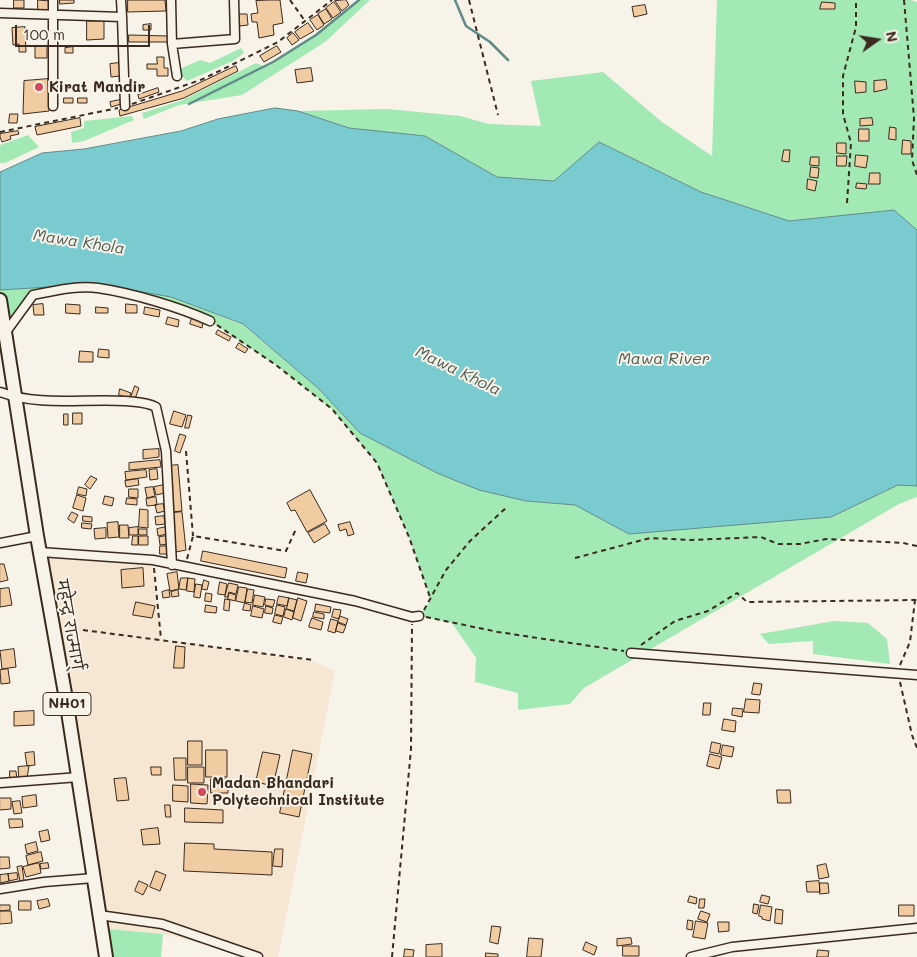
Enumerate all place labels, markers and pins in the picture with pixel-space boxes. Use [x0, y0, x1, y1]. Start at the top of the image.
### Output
place label: Kirat Mandir [49, 78, 145, 96]
marker: Kirat Mandir [33, 81, 45, 93]
place label: Madan Bhandari Polytechnical Institute [212, 774, 385, 809]
marker: Madan Bhandari Polytechnical Institute [196, 786, 208, 798]

